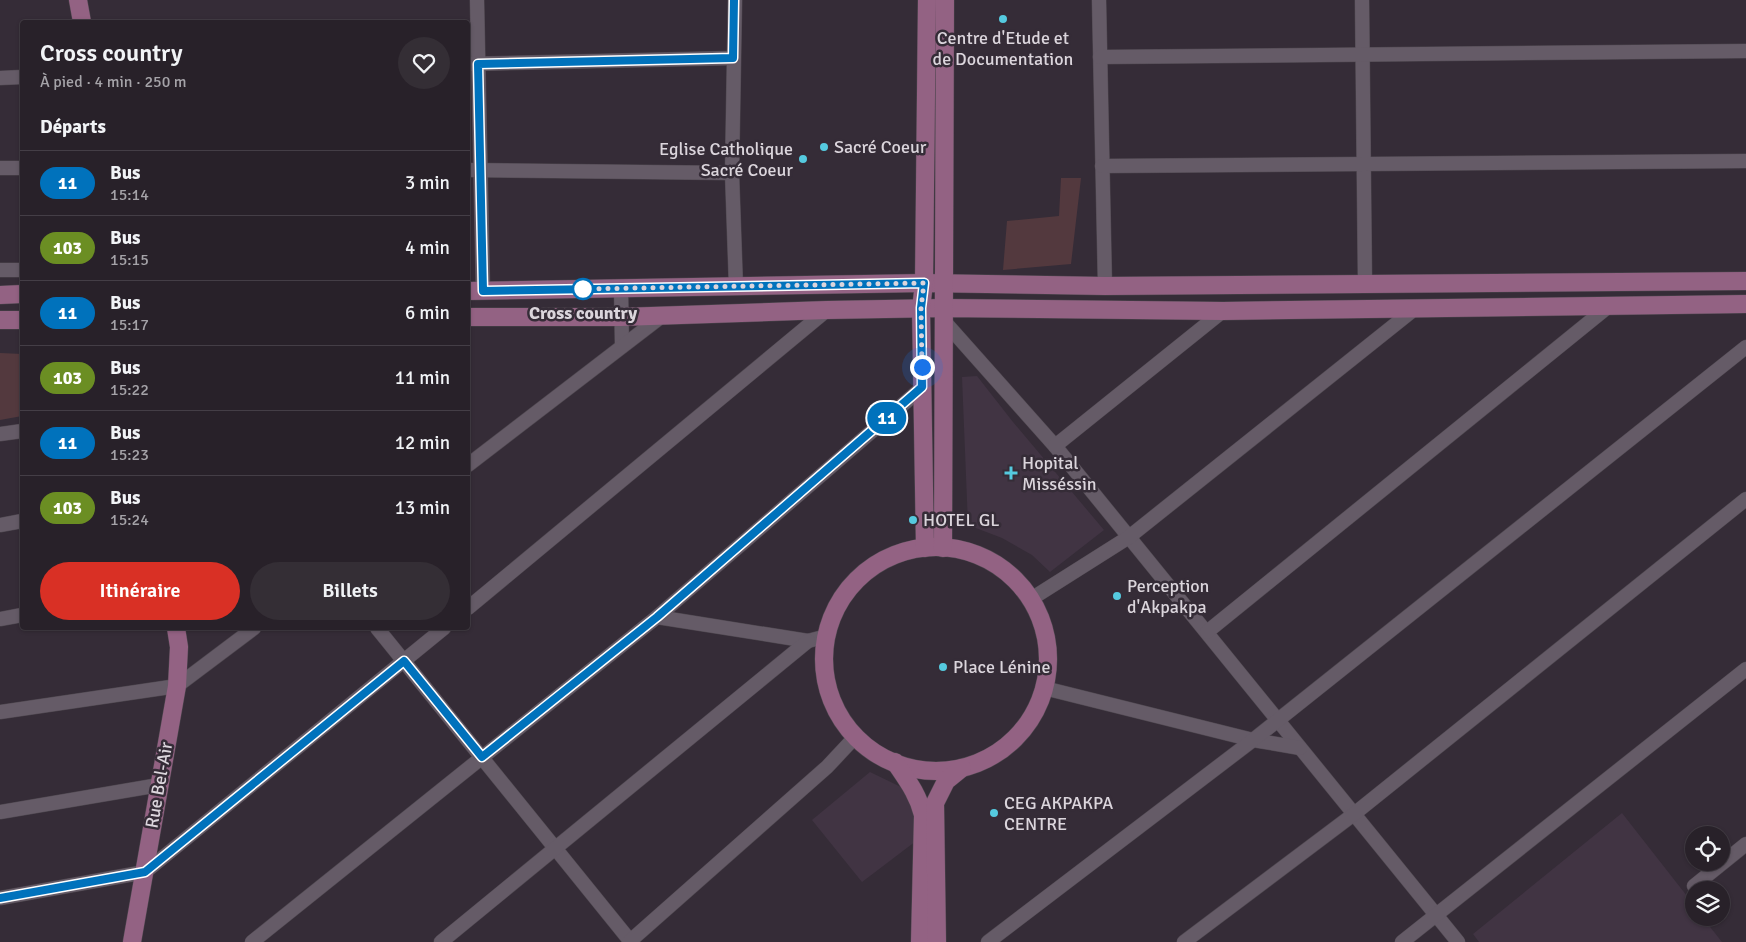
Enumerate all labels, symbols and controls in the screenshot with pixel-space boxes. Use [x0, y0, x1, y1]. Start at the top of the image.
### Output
marker: Centre d'Etude et de Documentation [997, 13, 1009, 25]
place label: Centre d'Etude et de Documentation [933, 27, 1073, 70]
button: heart [398, 37, 450, 89]
text: Cross country [40, 38, 183, 68]
text: À pied · 4 min · 250 m [40, 72, 187, 92]
text: Départs [40, 115, 106, 139]
place label: Sacré Coeur [834, 136, 927, 158]
place label: Eglise Catholique Sacré Coeur [659, 138, 793, 181]
marker: Sacré Coeur [818, 141, 830, 153]
marker: Eglise Catholique Sacré Coeur [797, 153, 809, 165]
text: Bus [110, 161, 141, 185]
text: 3 min [405, 171, 450, 195]
text: 11 [58, 172, 77, 194]
text: 15:14 [110, 185, 149, 205]
text: Bus [110, 226, 141, 250]
text: 4 min [405, 236, 450, 260]
text: 103 [53, 237, 82, 259]
text: 15:15 [110, 250, 149, 270]
marker: Cross country [572, 278, 594, 300]
text: Bus [110, 291, 141, 315]
text: 6 min [405, 301, 450, 325]
text: 11 [58, 302, 77, 324]
place label: Cross country [529, 302, 637, 324]
text: 15:17 [110, 315, 149, 335]
your location [910, 355, 935, 380]
text: Bus [110, 356, 141, 380]
text: 11 min [395, 366, 450, 390]
text: 103 [53, 367, 82, 389]
text: 15:22 [110, 380, 149, 400]
line badge: 11 [864, 402, 910, 434]
text: 11 [877, 407, 897, 429]
text: Bus [110, 421, 141, 445]
text: 12 min [395, 431, 450, 455]
text: 11 [58, 432, 77, 454]
text: 15:23 [110, 445, 149, 465]
place label: Hopital Misséssin [1022, 452, 1097, 495]
marker: Hopital Misséssin [1004, 466, 1018, 480]
text: Bus [110, 486, 141, 510]
text: 13 min [395, 496, 450, 520]
text: 103 [53, 497, 82, 519]
place label: HOTEL GL [923, 509, 1000, 531]
text: 15:24 [110, 510, 149, 530]
marker: HOTEL GL [907, 514, 919, 526]
button: Itinéraire [40, 562, 240, 620]
button: Billets [250, 562, 450, 620]
place label: Perception d'Akpakpa [1127, 575, 1209, 618]
marker: Perception d'Akpakpa [1111, 590, 1123, 602]
place label: Place Lénine [953, 656, 1050, 678]
marker: Place Lénine [937, 661, 949, 673]
street label: Rue Bel-Air [141, 740, 177, 830]
place label: CEG AKPAKPA CENTRE [1004, 792, 1113, 835]
marker: CEG AKPAKPA CENTRE [988, 807, 1000, 819]
map controls [1685, 826, 1730, 926]
button: locate [1685, 826, 1730, 871]
button: layers [1685, 881, 1730, 926]

